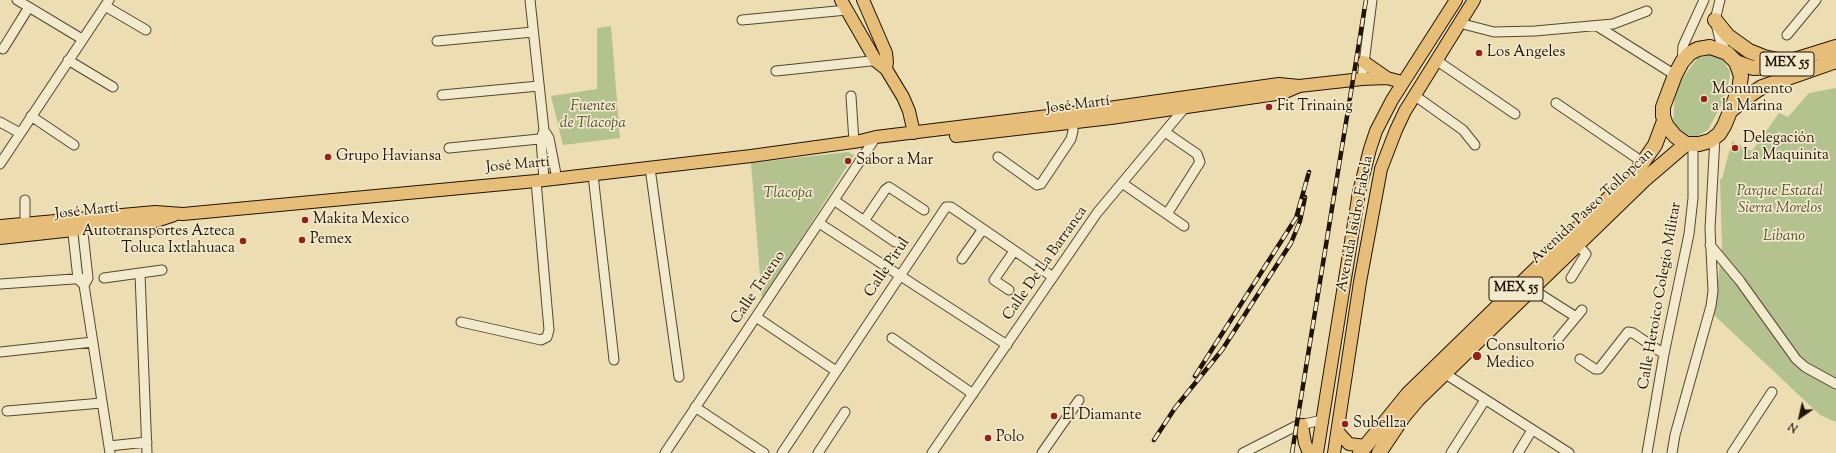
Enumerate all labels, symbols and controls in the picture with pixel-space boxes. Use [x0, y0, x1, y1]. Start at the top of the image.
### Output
place label: Los Angeles [1487, 44, 1565, 62]
marker: Los Angeles [1474, 48, 1484, 58]
road number: MEX 55 [1760, 52, 1814, 76]
place label: Monumento a la Marina [1712, 81, 1792, 116]
street label: José Martí [1045, 93, 1111, 119]
marker: Monumento a la Marina [1699, 94, 1709, 104]
park label: Fuentes de Tlacopa [560, 98, 626, 133]
place label: Fit Trinaing [1277, 98, 1353, 116]
marker: Fit Trinaing [1264, 102, 1274, 112]
place label: Delegación La Maquinita [1743, 130, 1829, 165]
marker: Delegación La Maquinita [1730, 143, 1740, 153]
street label: Avenida Paseo Tollopcan [1528, 145, 1658, 269]
place label: Grupo Haviansa [336, 148, 442, 166]
marker: Grupo Haviansa [323, 152, 333, 162]
place label: Sabor a Mar [856, 152, 933, 170]
street label: José Martí [485, 154, 551, 178]
street label: Avenida Isidro Fabela [1334, 154, 1378, 294]
marker: Sabor a Mar [843, 156, 853, 166]
park label: Parque Estatal Sierra Morelos [1737, 183, 1823, 218]
park label: Tlacopa [763, 185, 813, 203]
street label: José Martí [54, 200, 120, 224]
street label: Calle Heroico Colegio Militar [1636, 201, 1686, 391]
street label: Calle De La Barranca [1000, 203, 1092, 325]
place label: Makita Mexico [313, 211, 409, 229]
marker: Makita Mexico [300, 215, 310, 225]
place label: Autotransportes Azteca Toluca Ixtlahuaca [82, 223, 235, 258]
park label: Libano [1763, 228, 1805, 246]
place label: Pemex [310, 231, 352, 249]
marker: Pemex [297, 235, 307, 245]
street label: Calle Pirul [862, 235, 914, 301]
marker: Autotransportes Azteca Toluca Ixtlahuaca [238, 236, 248, 246]
street label: Calle Trueno [728, 248, 790, 328]
road number: MEX 55 [1489, 277, 1543, 301]
place label: Consultorio Medico [1486, 338, 1565, 373]
marker: Consultorio Medico [1471, 350, 1483, 362]
north arrow [1780, 397, 1820, 437]
place label: El Diamante [1062, 407, 1142, 425]
marker: El Diamante [1049, 411, 1059, 421]
place label: Subellza [1353, 415, 1407, 433]
text: N [1785, 418, 1801, 436]
marker: Subellza [1340, 419, 1350, 429]
place label: Polo [996, 429, 1024, 447]
marker: Polo [983, 433, 993, 443]

